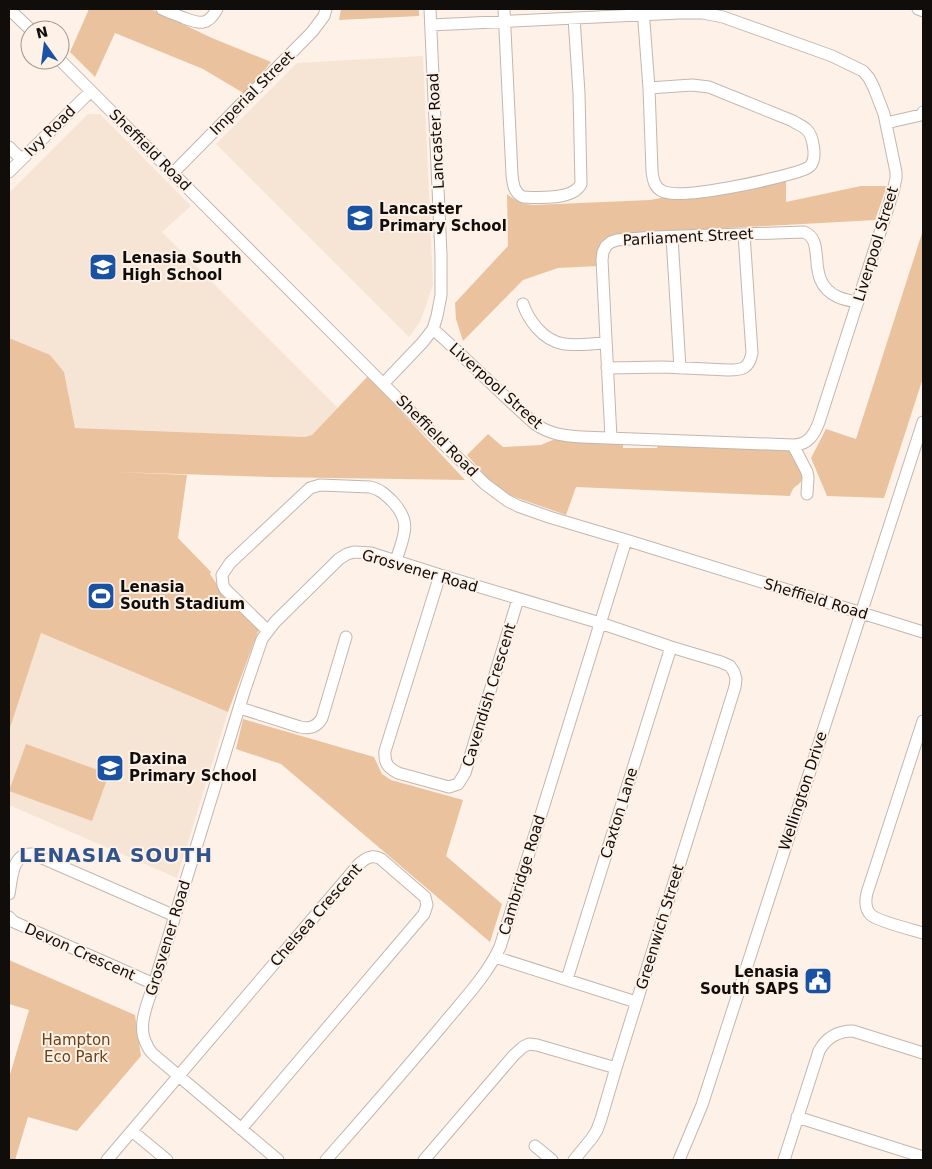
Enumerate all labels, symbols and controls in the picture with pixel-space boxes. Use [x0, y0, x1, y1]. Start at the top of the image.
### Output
north arrow [20, 20, 70, 70]
text: N [34, 23, 49, 42]
street label: Imperial Street [206, 47, 298, 139]
street label: Lancaster Road [424, 73, 448, 189]
street label: Ivy Road [21, 102, 79, 160]
street label: Sheffield Road [105, 105, 195, 195]
street label: Liverpool Street [850, 184, 902, 304]
place label: Lancaster Primary School [379, 200, 507, 235]
school or university icon: Lancaster Primary School [345, 203, 375, 233]
street label: Parliament Street [622, 225, 754, 249]
place label: Lenasia South High School [122, 249, 242, 284]
school or university icon: Lenasia South High School [88, 252, 118, 282]
street label: Liverpool Street [446, 339, 546, 433]
street label: Sheffield Road [392, 391, 482, 481]
street label: Grosvener Road [360, 546, 480, 596]
street label: Sheffield Road [762, 575, 870, 623]
place label: Lenasia South Stadium [120, 578, 245, 613]
sports icon: Lenasia South Stadium [86, 581, 116, 611]
street label: Cavendish Crescent [459, 621, 519, 769]
street label: Wellington Drive [775, 729, 831, 853]
place label: Daxina Primary School [129, 750, 257, 785]
school or university icon: Daxina Primary School [95, 753, 125, 783]
street label: Caxton Lane [597, 765, 641, 861]
street label: Cambridge Road [495, 813, 549, 937]
district label: LENASIA SOUTH [19, 843, 213, 867]
street label: Chelsea Crescent [266, 860, 366, 970]
street label: Greenwich Street [632, 862, 688, 992]
street label: Grosvener Road [142, 878, 194, 998]
street label: Devon Crescent [22, 920, 138, 985]
place label: Lenasia South SAPS [700, 963, 799, 998]
public building icon: Lenasia South SAPS [803, 966, 833, 996]
park label: Hampton Eco Park [41, 1031, 111, 1066]

